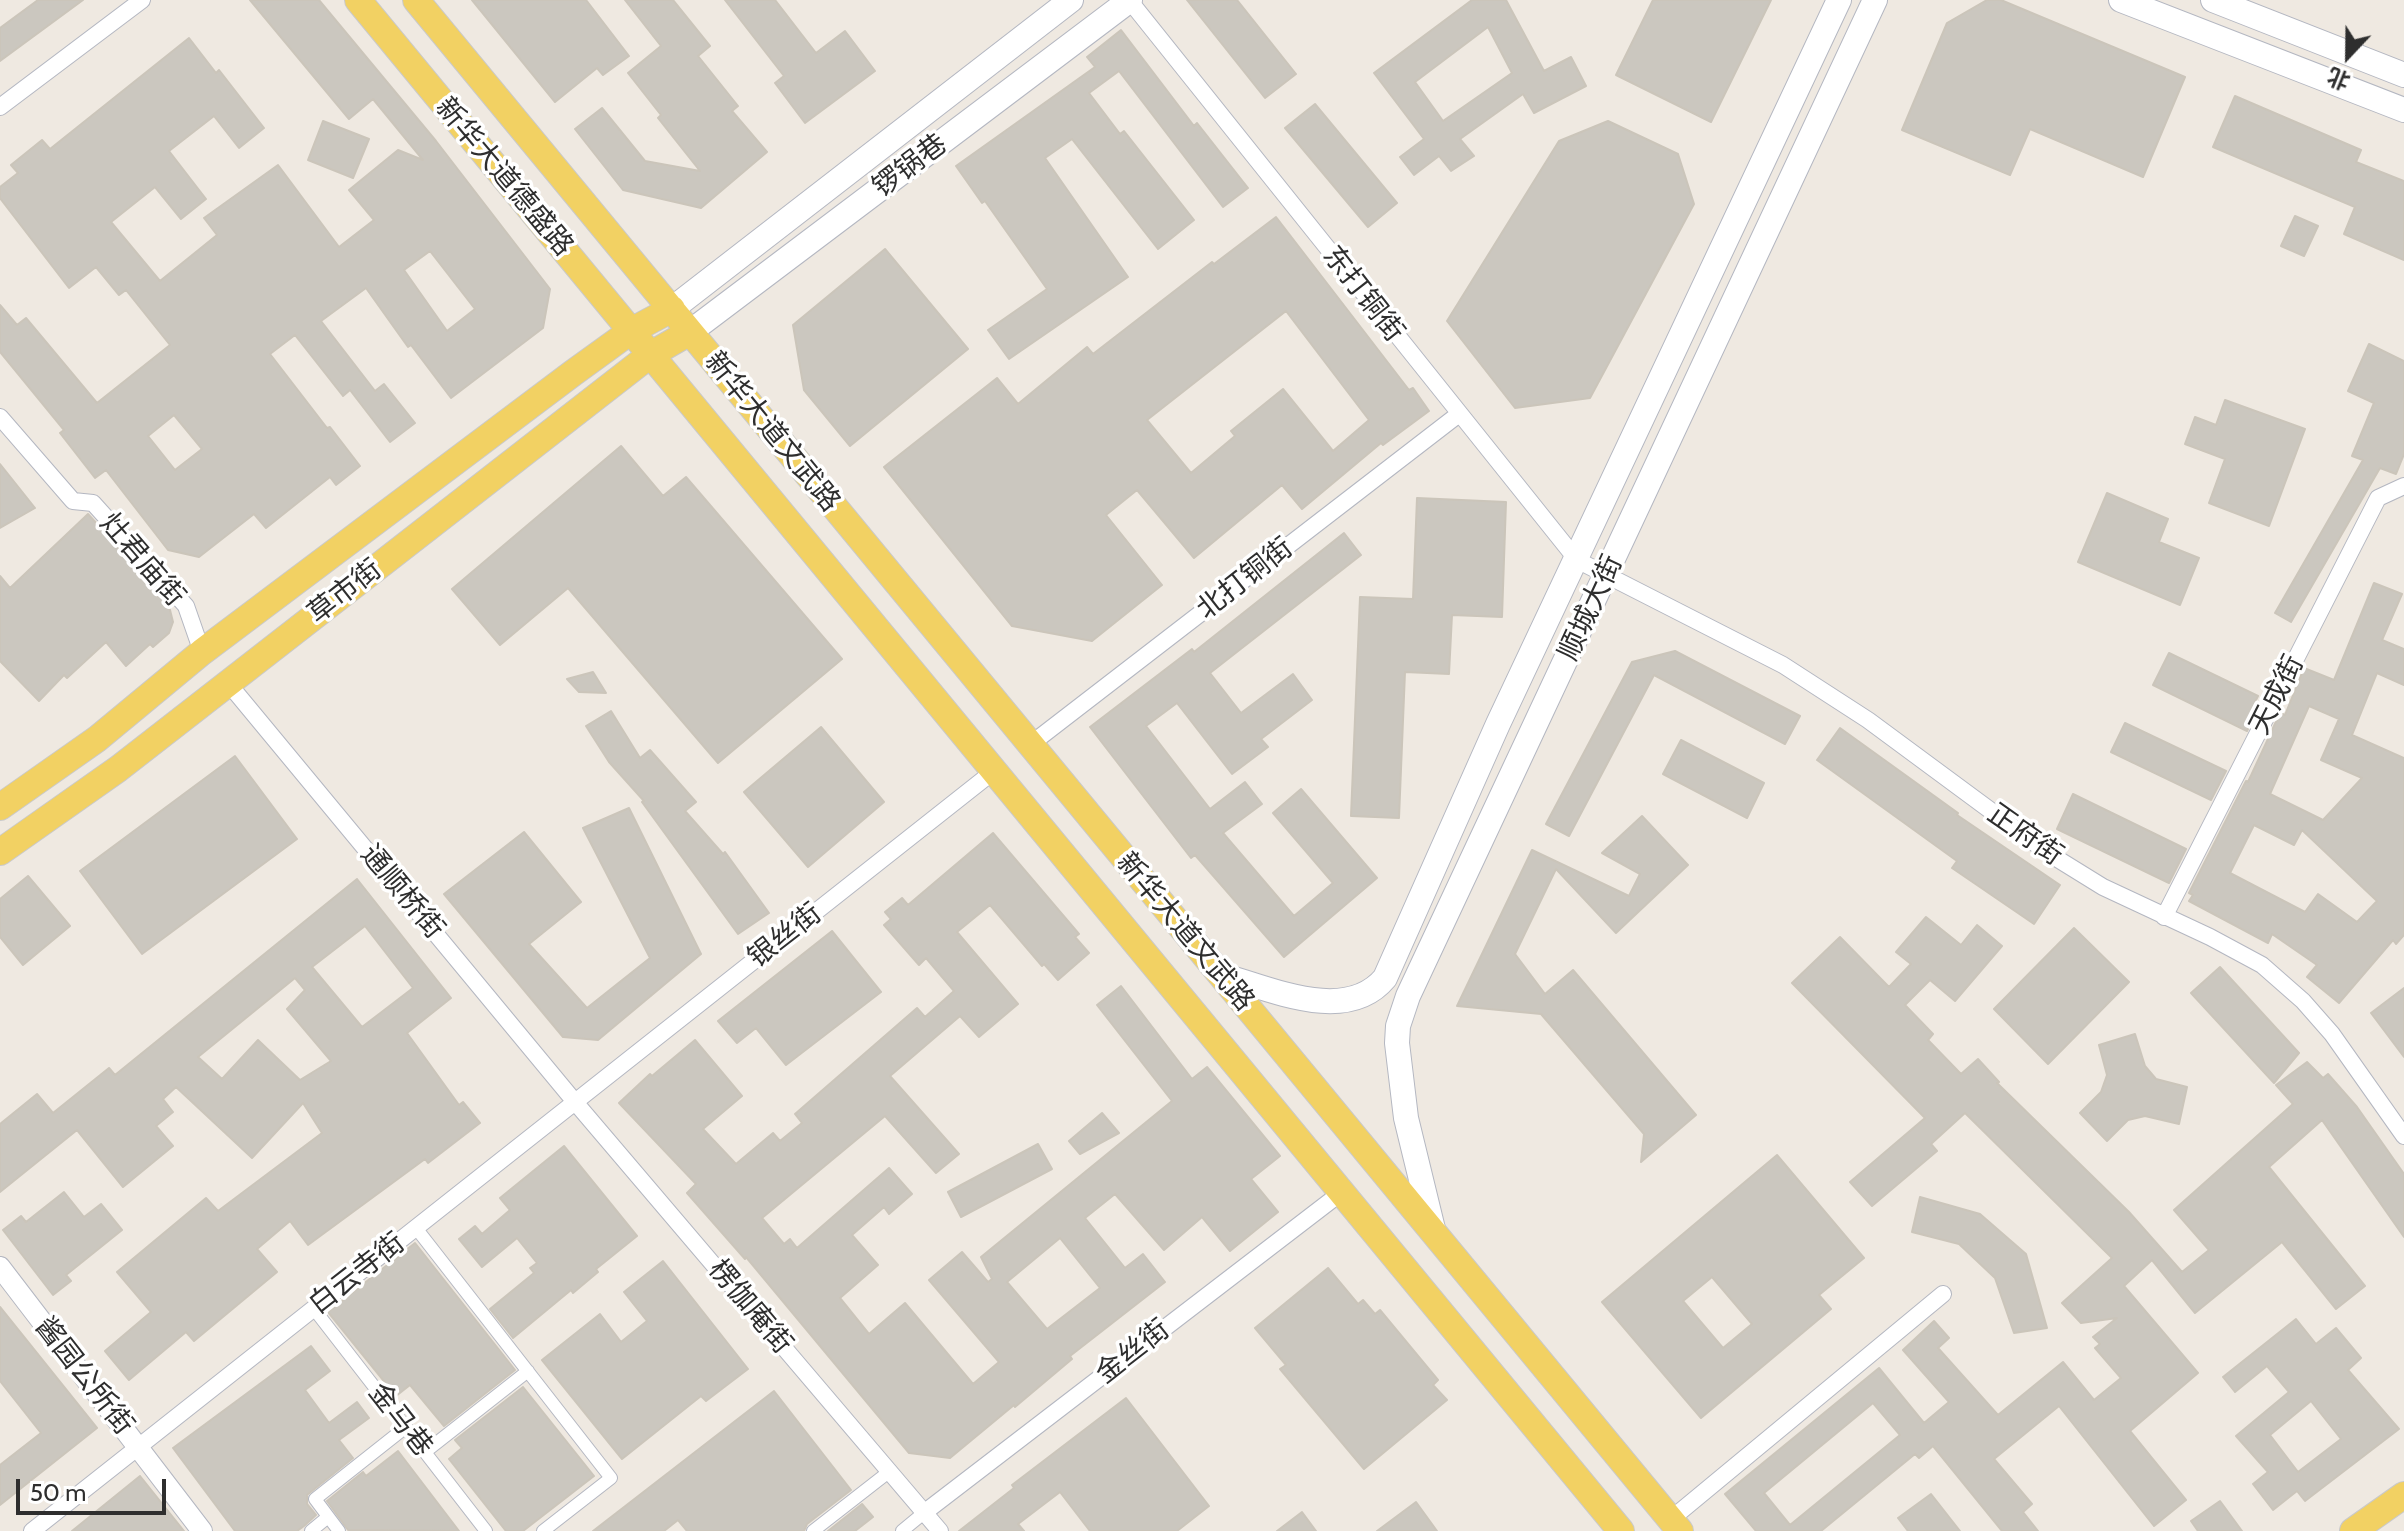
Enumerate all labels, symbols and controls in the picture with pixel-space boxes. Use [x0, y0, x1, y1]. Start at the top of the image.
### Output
north arrow [2308, 16, 2388, 96]
text: 北 [2324, 62, 2354, 95]
street label: 新华大道德盛路 [428, 91, 580, 263]
street label: 锣锅巷 [866, 127, 954, 205]
street label: 东打铜街 [1315, 240, 1411, 348]
street label: 新华大道文武路 [697, 345, 847, 519]
street label: 灶君庙街 [93, 507, 191, 613]
street label: 北打铜街 [1191, 531, 1299, 627]
street label: 顺城大街 [1552, 550, 1630, 666]
street label: 草市街 [302, 553, 388, 631]
street label: 天成街 [2243, 650, 2311, 740]
street label: 正府街 [1981, 797, 2069, 873]
street label: 通顺桥街 [353, 838, 451, 946]
street label: 新华大道文武路 [1109, 846, 1261, 1018]
street label: 银丝街 [742, 897, 828, 975]
street label: 白云寺街 [303, 1226, 411, 1322]
street label: 楞伽庵街 [701, 1253, 799, 1361]
street label: 酱园公所街 [28, 1310, 140, 1442]
street label: 金丝街 [1090, 1313, 1176, 1391]
street label: 金马巷 [361, 1377, 439, 1463]
scale bar [20, 1463, 170, 1513]
text: 50 m [30, 1478, 86, 1507]

